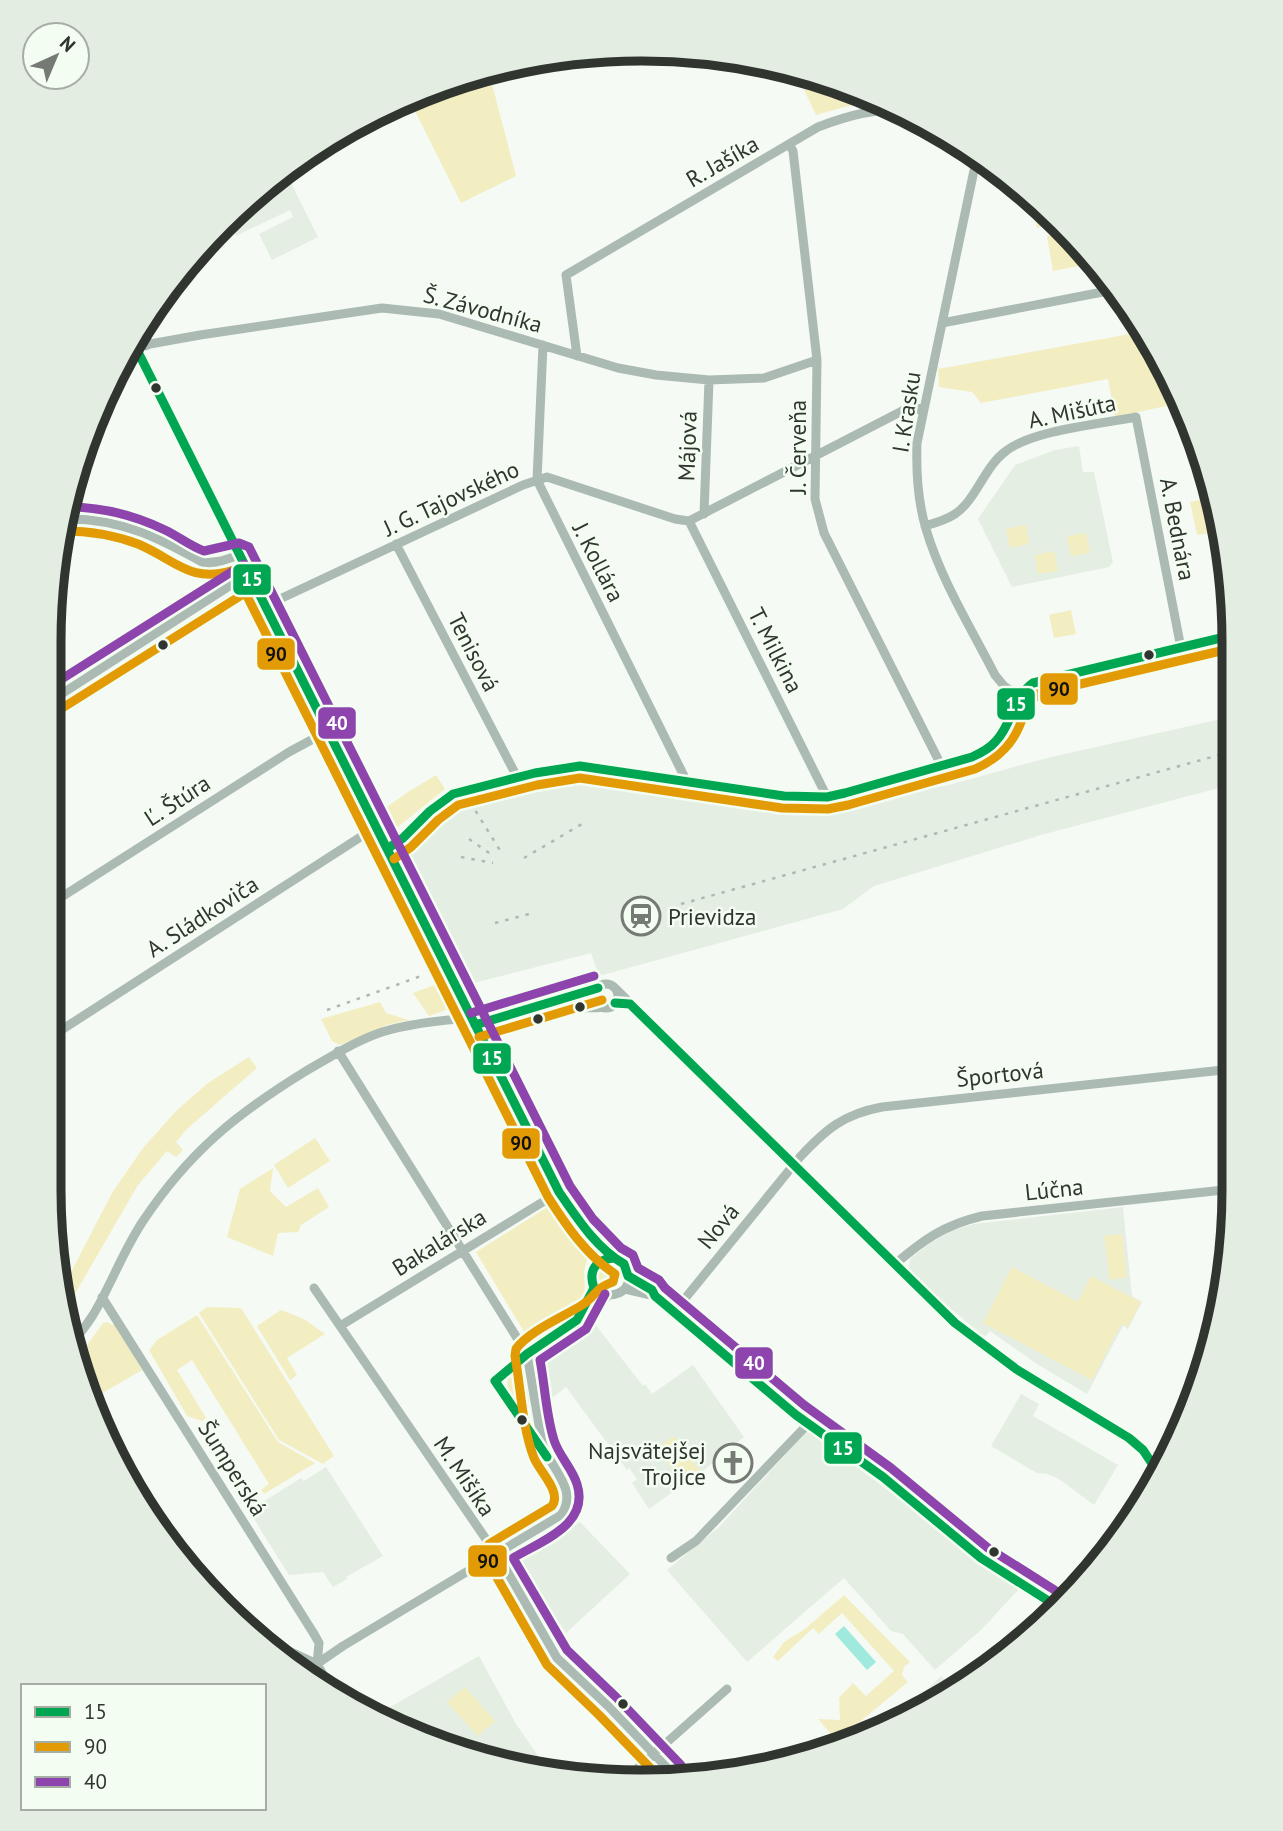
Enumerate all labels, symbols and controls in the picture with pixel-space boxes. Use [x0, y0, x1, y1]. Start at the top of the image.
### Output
north arrow [21, 21, 91, 91]
text: N [55, 31, 81, 57]
street label: R. Jašíka [680, 129, 764, 193]
street label: Š. Závodníka [421, 279, 545, 339]
street label: I. Krasku [885, 369, 927, 455]
unlabelled marker [149, 381, 163, 395]
street label: A. Mišúta [1025, 388, 1119, 434]
street label: J. Červeňa [783, 400, 812, 495]
street label: Májová [671, 410, 703, 482]
street label: J. G. Tajovského [378, 454, 524, 543]
street label: A. Bednára [1154, 475, 1202, 583]
street label: J. Kollára [566, 517, 631, 607]
line badge: 15 [232, 563, 272, 596]
text: 15 [241, 567, 263, 591]
street label: T. Milkina [742, 602, 810, 698]
street label: Tenisová [442, 608, 506, 696]
line badge: 90 [256, 637, 296, 671]
unlabelled marker [156, 638, 170, 652]
text: 90 [265, 642, 287, 666]
unlabelled marker [1142, 648, 1156, 662]
line badge: 90 [1039, 672, 1079, 706]
text: 90 [1048, 677, 1070, 701]
line badge: 15 [996, 687, 1036, 721]
text: 15 [1005, 692, 1027, 716]
line badge: 40 [317, 706, 357, 740]
text: 40 [326, 711, 348, 735]
street label: Ľ. Štúra [139, 768, 215, 832]
street label: A. Sládkoviča [140, 869, 264, 963]
station icon: Prievidza [620, 895, 662, 937]
place label: Prievidza [668, 902, 757, 931]
unlabelled marker [573, 1000, 587, 1014]
unlabelled marker [531, 1012, 545, 1026]
line badge: 15 [472, 1042, 512, 1075]
text: 15 [481, 1046, 503, 1070]
street label: Športová [955, 1055, 1045, 1093]
line badge: 90 [501, 1127, 541, 1160]
text: 90 [510, 1131, 532, 1155]
street label: Lúčna [1023, 1172, 1085, 1206]
street label: Nová [691, 1197, 745, 1255]
street label: Bakalárska [387, 1202, 491, 1282]
line badge: 40 [734, 1346, 774, 1380]
text: 40 [743, 1351, 765, 1375]
unlabelled marker [515, 1413, 529, 1427]
street label: Šumperská [192, 1415, 274, 1521]
street label: M. Mišíka [428, 1431, 502, 1521]
line badge: 15 [823, 1431, 863, 1465]
place label: Najsvätejšej Trojice [588, 1436, 706, 1491]
text: 15 [832, 1436, 854, 1460]
church icon: Najsvätejšej Trojice [712, 1442, 754, 1484]
line badge: 90 [467, 1544, 508, 1578]
unlabelled marker [987, 1545, 1001, 1559]
text: 90 [477, 1549, 499, 1573]
legend [21, 1684, 266, 1810]
unlabelled marker [616, 1697, 630, 1711]
text: 15 [84, 1698, 107, 1725]
text: 90 [84, 1733, 107, 1760]
text: 40 [84, 1768, 107, 1795]

